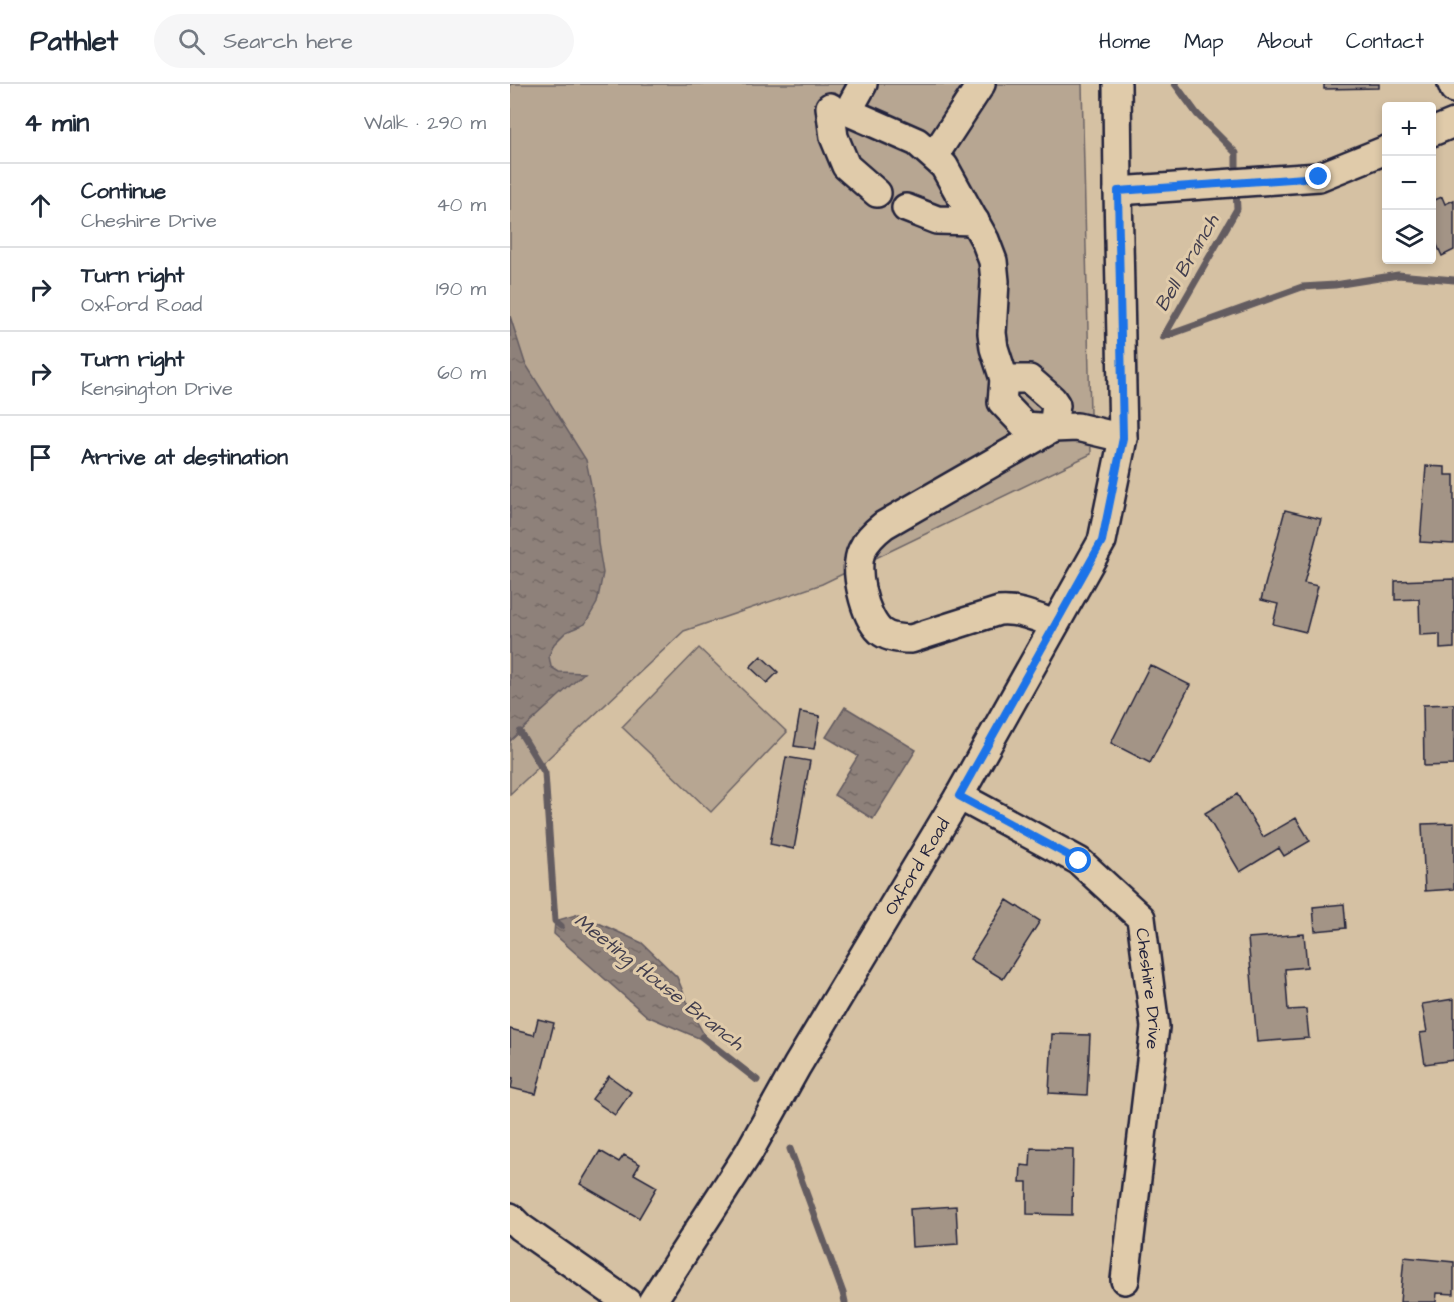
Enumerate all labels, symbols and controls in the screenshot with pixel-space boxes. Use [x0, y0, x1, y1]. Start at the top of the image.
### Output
search box [154, 14, 574, 68]
text: Pathlet [30, 22, 118, 61]
icon: search [175, 25, 208, 58]
text: Search here [223, 26, 353, 57]
text: Home [1099, 27, 1151, 56]
text: Map [1184, 27, 1224, 56]
text: About [1257, 27, 1313, 56]
text: Contact [1346, 27, 1424, 56]
map controls [1382, 102, 1436, 264]
button: + [1382, 102, 1436, 156]
text: 4 min [24, 105, 89, 141]
text: Walk · 290 m [364, 109, 486, 137]
button: − [1382, 156, 1436, 210]
route end [1305, 163, 1331, 189]
text: Continue [81, 176, 166, 207]
icon: ahead [24, 189, 57, 222]
text: 40 m [436, 191, 486, 219]
text: Cheshire Drive [81, 207, 217, 235]
water label: Bell Branch [1148, 209, 1227, 316]
button: layers [1382, 210, 1436, 264]
text: Turn right [81, 260, 184, 291]
icon: right [24, 273, 57, 306]
text: 190 m [436, 275, 486, 303]
text: Oxford Road [81, 291, 202, 319]
text: Turn right [81, 344, 184, 375]
icon: right [24, 357, 57, 390]
text: 60 m [437, 359, 486, 387]
text: Kensington Drive [81, 375, 233, 403]
icon: arrive [24, 441, 57, 474]
text: Arrive at destination [81, 442, 288, 473]
street label: Oxford Road [878, 813, 956, 920]
route start [1065, 847, 1091, 873]
water label: Meeting House Branch [568, 907, 750, 1059]
street label: Cheshire Drive [1130, 926, 1168, 1051]

